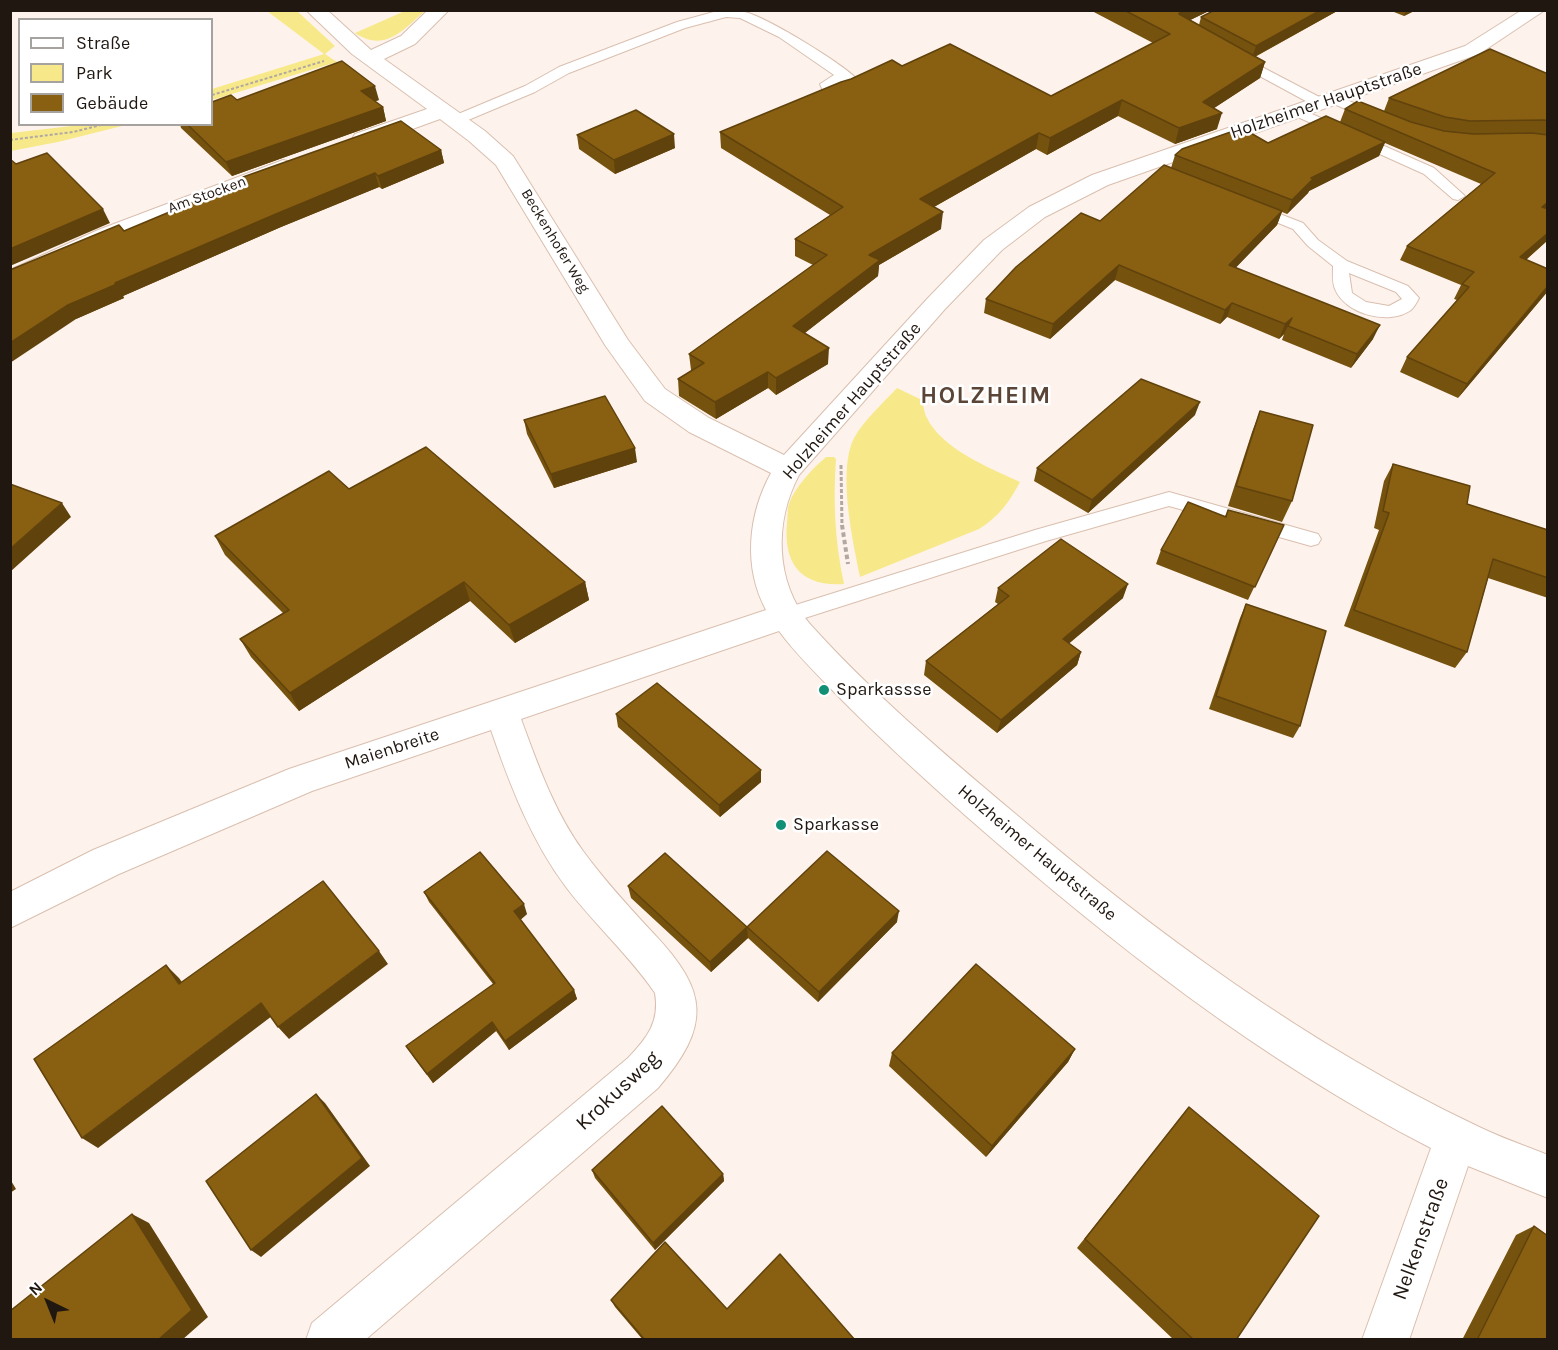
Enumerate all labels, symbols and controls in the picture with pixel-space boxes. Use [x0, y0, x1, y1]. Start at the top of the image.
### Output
legend [18, 18, 213, 126]
text: Straße [76, 32, 130, 54]
street label: Holzheimer Hauptstraße [1228, 58, 1424, 144]
text: Park [76, 62, 113, 84]
text: Gebäude [76, 92, 148, 114]
street label: Am Stocken [165, 173, 249, 217]
street label: Beckenhofer Weg [517, 186, 593, 296]
street label: Holzheimer Hauptstraße [778, 318, 926, 484]
district label: HOLZHEIM [920, 382, 1052, 410]
place label: Sparkassse [836, 679, 931, 701]
marker: Sparkassse [817, 683, 831, 697]
street label: Maienbreite [342, 724, 442, 774]
street label: Holzheimer Hauptstraße [953, 780, 1121, 926]
place label: Sparkasse [793, 814, 879, 836]
marker: Sparkasse [774, 818, 788, 832]
street label: Krokusweg [571, 1046, 665, 1136]
street label: Nelkenstraße [1387, 1175, 1455, 1303]
north arrow [18, 1272, 78, 1332]
text: N [25, 1278, 46, 1299]

